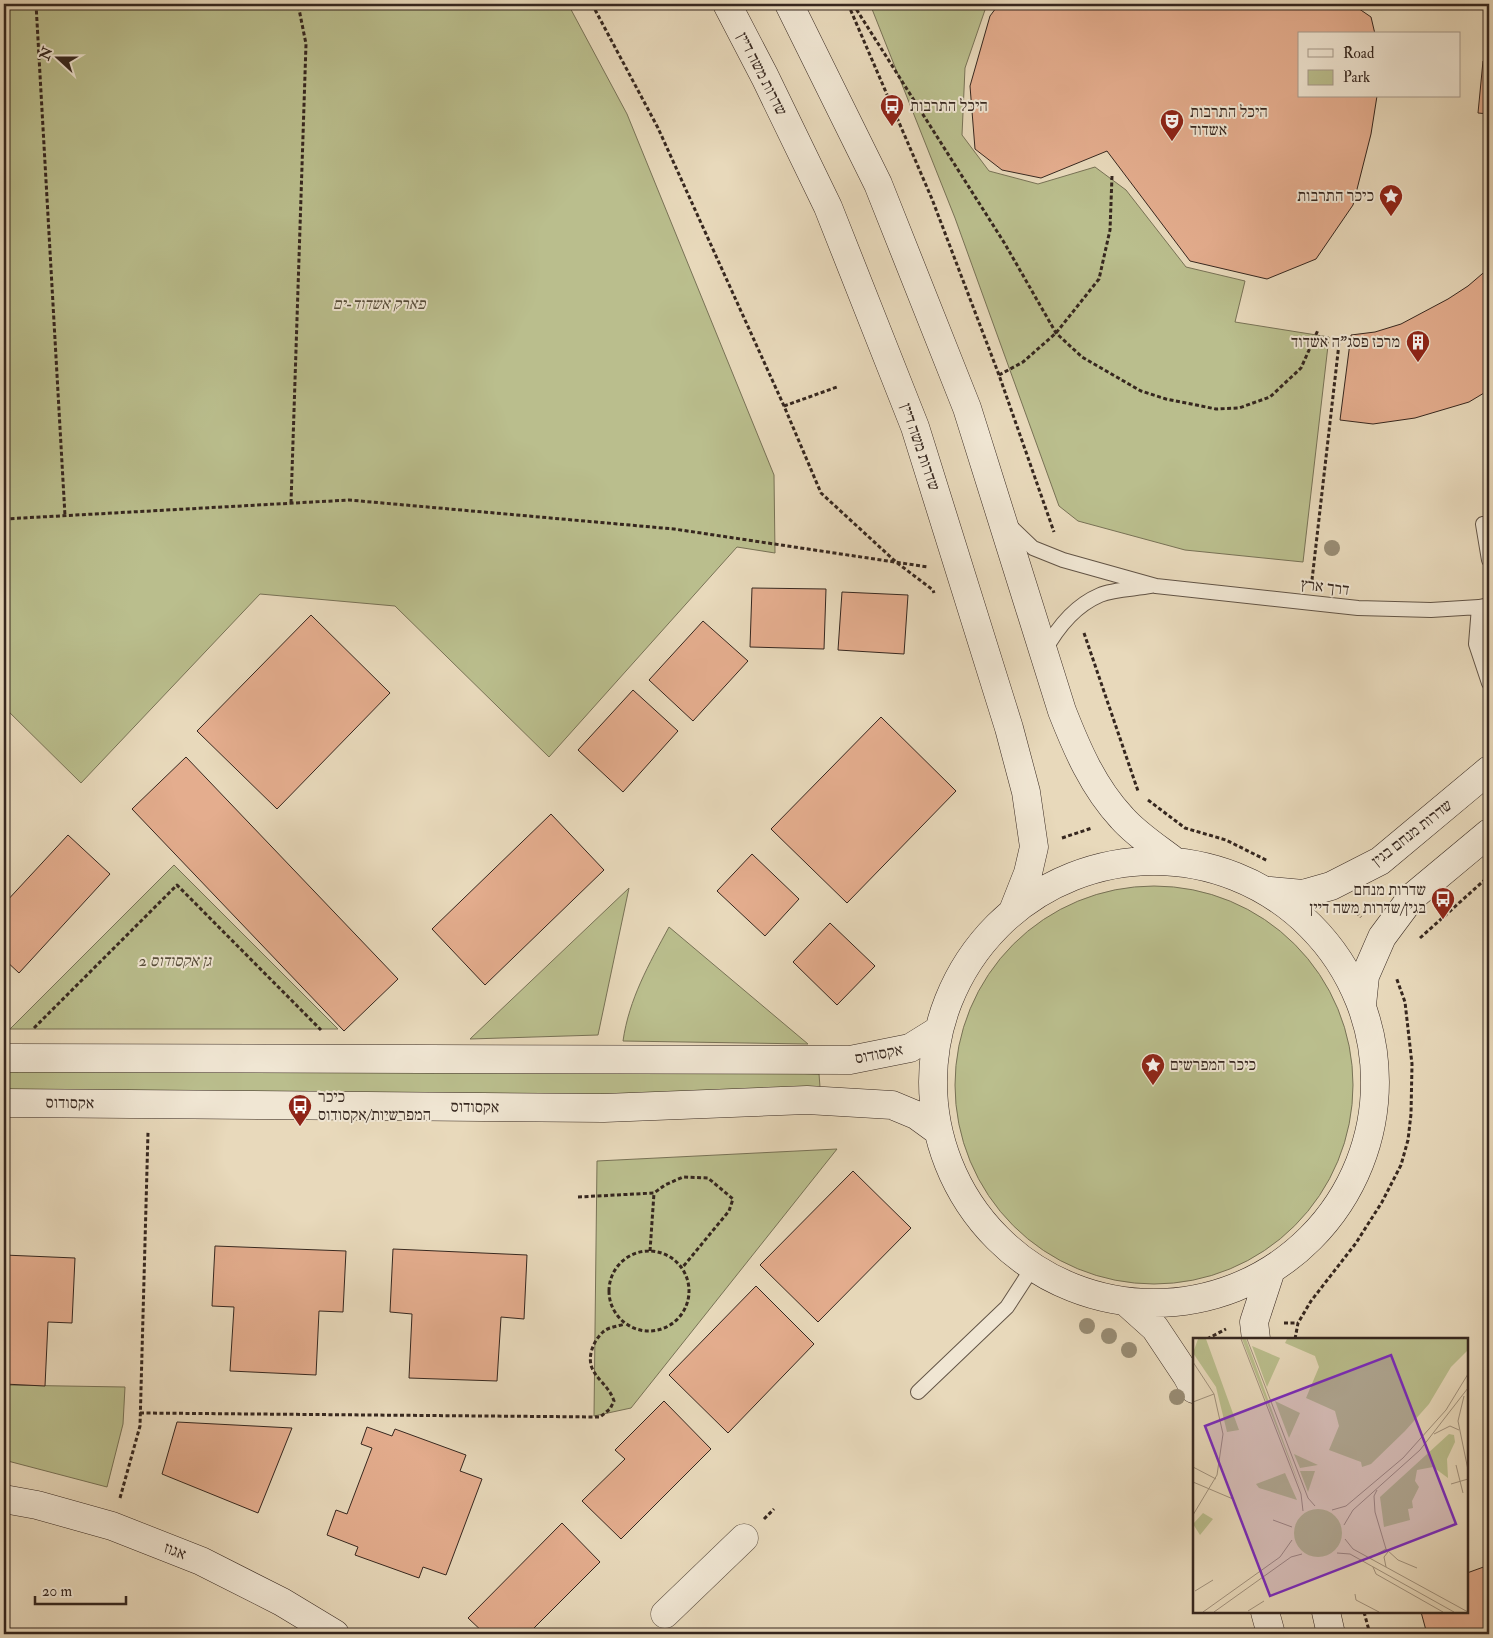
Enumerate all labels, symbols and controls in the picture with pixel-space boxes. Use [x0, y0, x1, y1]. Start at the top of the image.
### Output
street label: שדרות משה דיין [732, 29, 792, 119]
north arrow [32, 32, 82, 82]
legend [1298, 32, 1460, 98]
text: N [36, 44, 57, 63]
text: Road [1343, 44, 1375, 63]
text: Park [1343, 68, 1370, 87]
bus stop icon: היכל התרבות [879, 93, 905, 127]
place label: היכל התרבות [910, 96, 988, 116]
place label: היכל התרבות אשדוד [1190, 102, 1268, 140]
theatre icon: היכל התרבות אשדוד [1159, 108, 1185, 142]
place icon: כיכר התרבות [1378, 183, 1404, 217]
place label: כיכר התרבות [1297, 186, 1374, 206]
park label: פארק אשדוד-ים [333, 294, 426, 314]
building icon: מרכז פסג"ה אשדוד [1405, 329, 1431, 363]
place label: מרכז פסג"ה אשדוד [1291, 332, 1400, 352]
street label: שדרות משה דיין [896, 401, 944, 493]
street label: דרך ארץ [1300, 574, 1350, 600]
street label: שדרות מנחם בגין [1368, 795, 1457, 871]
place label: שדרות מנחם בגין/שדרות משה דיין [1310, 880, 1426, 918]
bus stop icon: שדרות מנחם בגין/שדרות משה דיין [1430, 886, 1456, 920]
park label: גן אקסודוס 2 [139, 951, 213, 971]
street label: אקסודוס [853, 1040, 905, 1068]
place icon: כיכר המפרשים [1140, 1052, 1166, 1086]
place label: כיכר המפרשים [1170, 1055, 1256, 1075]
place label: כיכר המפרשיות/אקסודוס [318, 1087, 431, 1125]
street label: אקסודוס [45, 1093, 95, 1113]
bus stop icon: כיכר המפרשיות/אקסודוס [287, 1093, 313, 1127]
street label: אקסודוס [450, 1097, 500, 1117]
inset map [1193, 1338, 1468, 1613]
street label: אגוז [161, 1538, 189, 1564]
scale bar [35, 1573, 126, 1605]
text: 20 m [42, 1582, 72, 1601]

